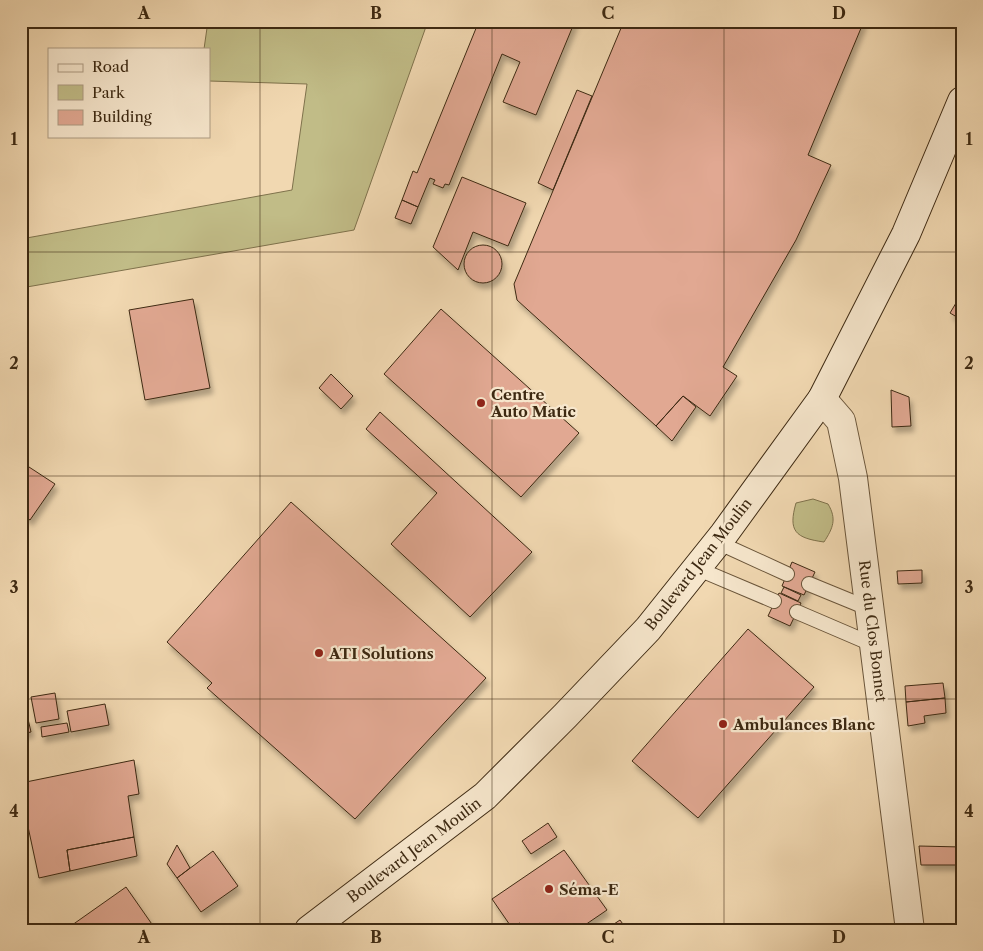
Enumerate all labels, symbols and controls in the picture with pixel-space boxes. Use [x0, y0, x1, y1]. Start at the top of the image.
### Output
text: A [137, 3, 151, 23]
text: B [370, 3, 382, 23]
text: C [602, 3, 614, 23]
text: D [832, 3, 846, 23]
legend [48, 48, 210, 138]
text: Road [92, 57, 129, 76]
text: Park [92, 83, 126, 102]
text: Building [92, 107, 152, 126]
text: 1 [10, 129, 18, 149]
text: 1 [965, 129, 973, 149]
text: 2 [9, 353, 19, 373]
text: 2 [964, 353, 974, 373]
place label: Centre Auto Matic [490, 385, 576, 421]
marker: Centre Auto Matic [475, 397, 487, 409]
street label: Boulevard Jean Moulin [640, 494, 756, 634]
street label: Rue du Clos Bonnet [855, 559, 891, 704]
text: 3 [9, 577, 19, 597]
text: 3 [964, 577, 974, 597]
place label: ATI Solutions [328, 644, 434, 663]
marker: ATI Solutions [313, 647, 325, 659]
place label: Ambulances Blanc [732, 715, 875, 734]
marker: Ambulances Blanc [717, 718, 729, 730]
street label: Boulevard Jean Moulin [343, 793, 485, 907]
text: 4 [9, 801, 19, 821]
text: 4 [964, 801, 974, 821]
place label: Séma-E [559, 880, 619, 899]
marker: Séma-E [543, 883, 555, 895]
text: A [137, 927, 151, 947]
text: B [370, 927, 382, 947]
text: C [602, 927, 614, 947]
text: D [832, 927, 846, 947]

